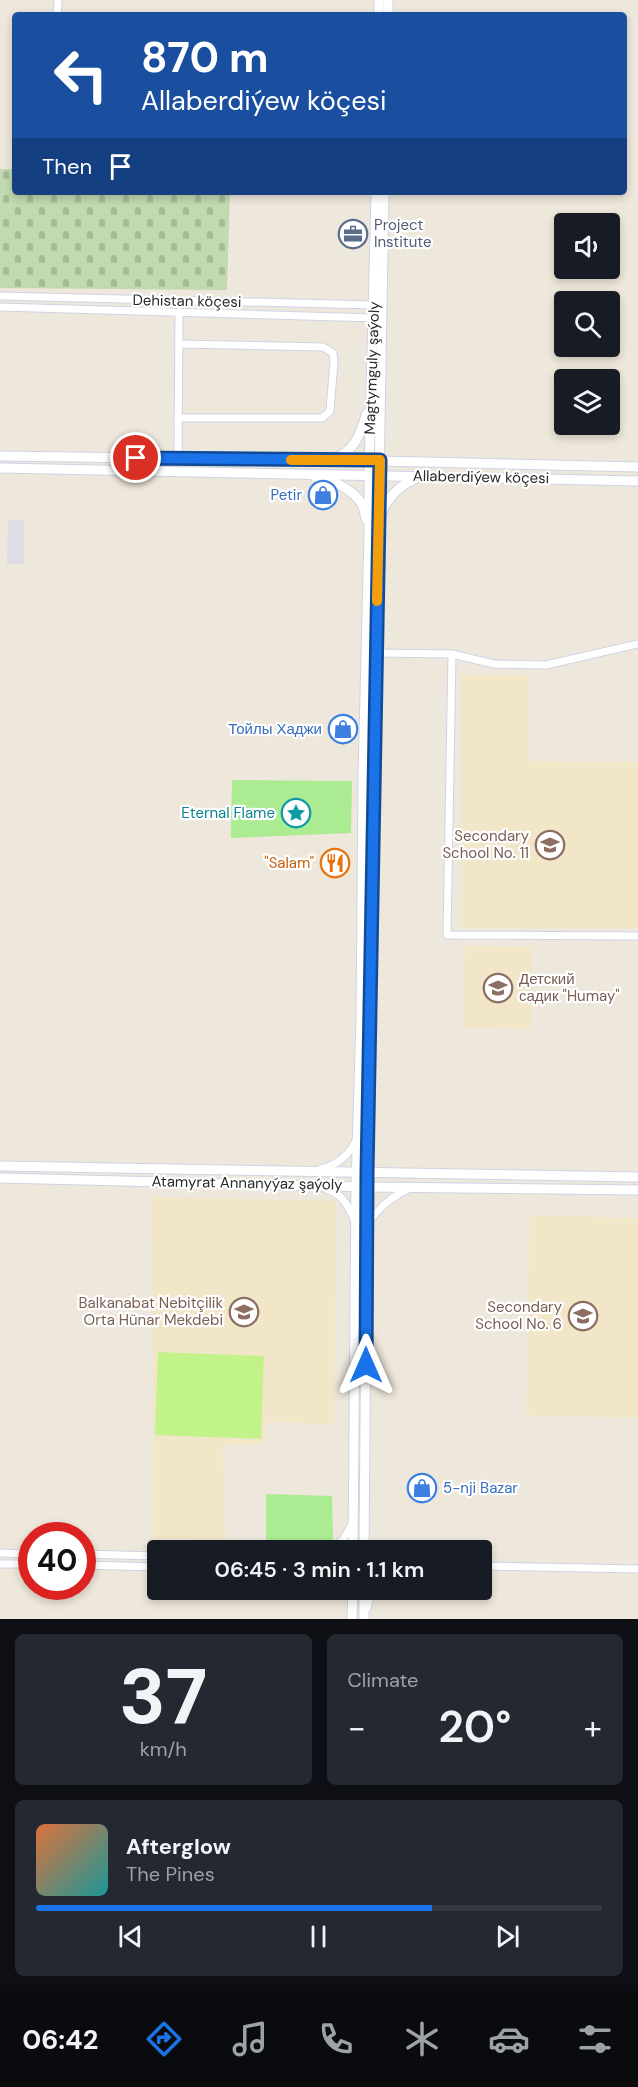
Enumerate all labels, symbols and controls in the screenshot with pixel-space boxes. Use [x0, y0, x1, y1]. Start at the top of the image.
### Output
text: 870 m [141, 30, 268, 85]
icon: left [42, 36, 120, 114]
text: Allaberdiýew köçesi [141, 83, 387, 118]
icon: arrive [104, 150, 137, 183]
text: Then [42, 152, 92, 181]
map controls [554, 213, 620, 435]
button: sound [554, 213, 620, 279]
place label: Project Institute [374, 215, 431, 252]
office icon: Project Institute [337, 218, 369, 250]
street label: Dehistan köçesi [132, 290, 242, 312]
button: search [554, 291, 620, 357]
street label: Magtymguly şaýoly [360, 301, 384, 435]
button: layers [554, 369, 620, 435]
pin [110, 432, 161, 483]
icon: arrive [119, 441, 152, 474]
street label: Allaberdiýew köçesi [413, 466, 549, 488]
shop icon: Petir [307, 479, 339, 511]
place label: Petir [270, 485, 302, 505]
shop icon: Тойлы Хаджи [327, 713, 359, 745]
place label: Тойлы Хаджи [228, 719, 322, 739]
place icon: Eternal Flame [280, 797, 312, 829]
place label: Eternal Flame [181, 803, 275, 823]
place label: Secondary School No. 11 [442, 826, 530, 863]
school or university icon: Secondary School No. 11 [534, 829, 566, 861]
restaurant icon: "Salam" [319, 847, 351, 879]
place label: "Salam" [264, 853, 314, 873]
place label: Детский садик "Humay" [519, 969, 620, 1006]
school or university icon: Детский садик "Humay" [482, 972, 514, 1004]
street label: Atamyrat Annanyýaz şaýoly [151, 1171, 343, 1195]
place label: Balkanabat Nebitçilik Orta Hünar Mekdebi [79, 1293, 223, 1330]
school or university icon: Balkanabat Nebitçilik Orta Hünar Mekdebi [228, 1296, 260, 1328]
place label: Secondary School No. 6 [475, 1297, 563, 1334]
school or university icon: Secondary School No. 6 [567, 1300, 599, 1332]
position arrow [334, 1333, 398, 1397]
shop icon: 5-nji Bazar [406, 1472, 438, 1504]
place label: 5-nji Bazar [443, 1478, 518, 1498]
speed limit sign: 40 [18, 1522, 96, 1600]
text: 06:45 · 3 min · 1.1 km [215, 1555, 424, 1584]
text: 37 [119, 1646, 207, 1747]
text: Climate [348, 1667, 418, 1693]
text: 20° [438, 1697, 511, 1756]
text: − [348, 1706, 366, 1749]
text: + [584, 1706, 602, 1749]
text: km/h [140, 1736, 187, 1762]
text: Afterglow [126, 1832, 231, 1861]
text: The Pines [126, 1861, 215, 1887]
icon: previous [114, 1920, 147, 1953]
icon: pause [302, 1920, 335, 1953]
icon: next [491, 1920, 524, 1953]
icon: directions [143, 2018, 185, 2060]
icon: music [229, 2018, 271, 2060]
icon: phone [315, 2018, 357, 2060]
icon: climate [401, 2018, 443, 2060]
icon: car [488, 2018, 530, 2060]
icon: filters [574, 2018, 616, 2060]
text: 06:42 [22, 2022, 98, 2057]

